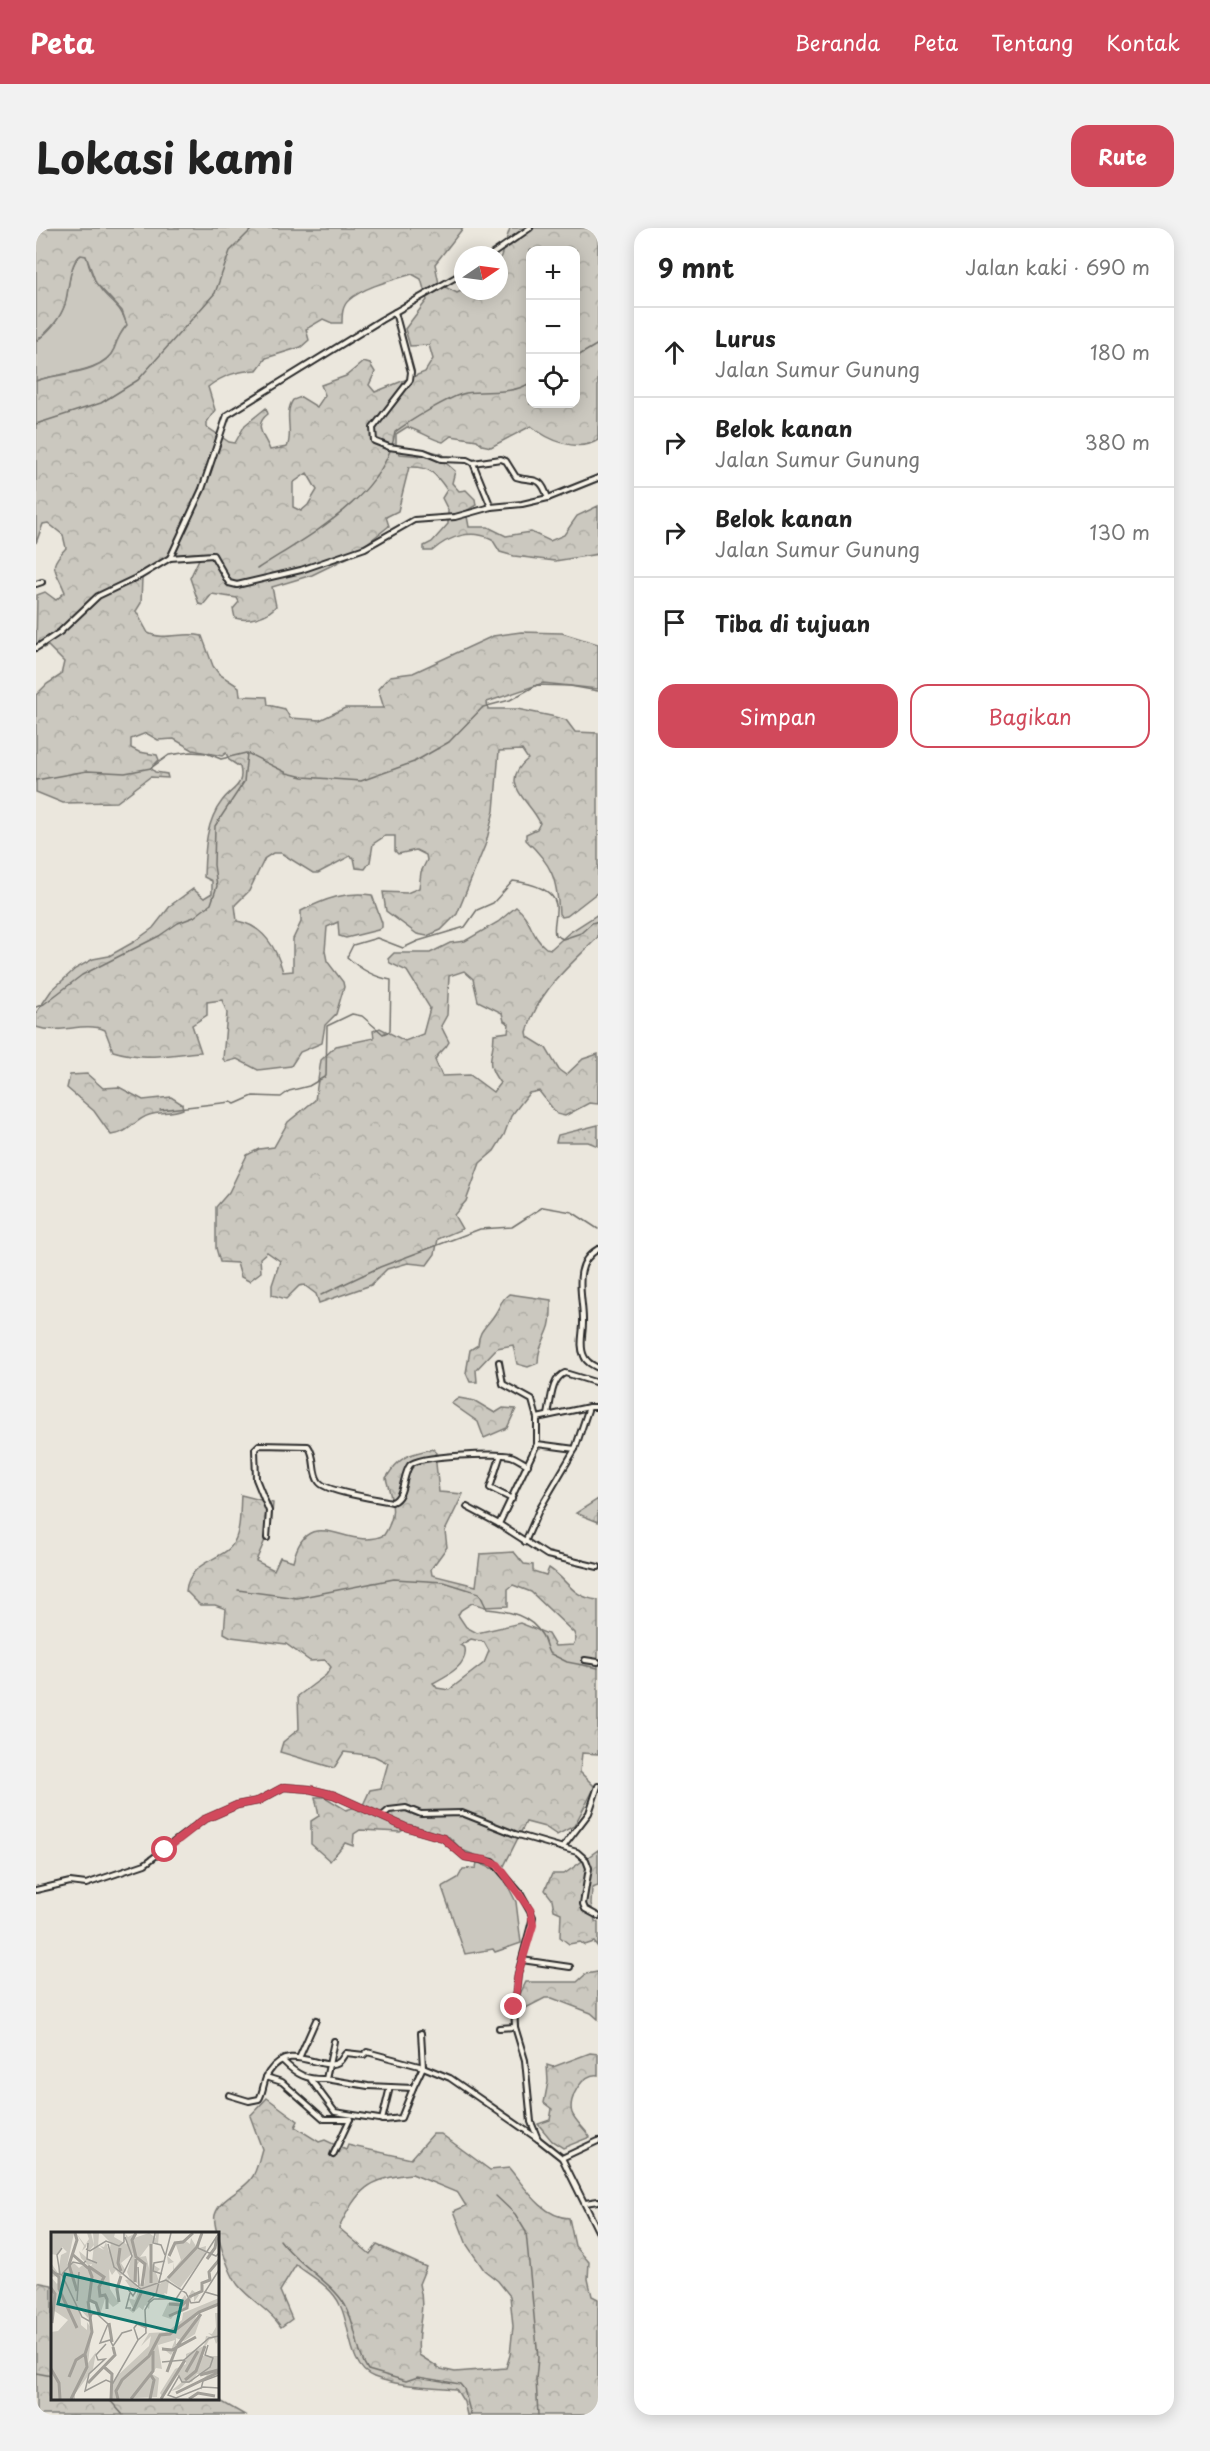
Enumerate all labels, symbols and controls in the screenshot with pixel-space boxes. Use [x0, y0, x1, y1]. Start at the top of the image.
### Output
text: Peta [30, 21, 95, 64]
text: Beranda [795, 26, 880, 58]
text: Peta [913, 26, 958, 58]
text: Tentang [991, 26, 1073, 58]
text: Kontak [1106, 26, 1180, 58]
text: Lokasi kami [36, 125, 294, 188]
button: Rute [1071, 125, 1174, 187]
north arrow [454, 246, 508, 300]
map controls [526, 246, 580, 408]
button: + [526, 246, 580, 300]
text: 9 mnt [658, 248, 734, 287]
text: Jalan kaki · 690 m [965, 252, 1150, 282]
button: − [526, 300, 580, 354]
text: Lurus [715, 321, 776, 354]
icon: ahead [658, 336, 691, 369]
text: 180 m [1090, 337, 1150, 367]
button: locate [526, 354, 580, 408]
text: Jalan Sumur Gunung [715, 354, 920, 384]
text: Belok kanan [715, 411, 852, 444]
icon: right [658, 426, 691, 459]
text: 380 m [1084, 427, 1150, 457]
text: Jalan Sumur Gunung [715, 444, 920, 474]
text: Belok kanan [715, 501, 852, 534]
icon: right [658, 516, 691, 549]
text: 130 m [1090, 517, 1150, 547]
text: Jalan Sumur Gunung [715, 534, 920, 564]
icon: arrive [658, 606, 691, 639]
text: Tiba di tujuan [715, 606, 870, 639]
button: Simpan [658, 684, 898, 748]
button: Bagikan [910, 684, 1150, 748]
route start [151, 1836, 177, 1862]
route end [500, 1993, 526, 2019]
inset map [51, 2232, 219, 2400]

